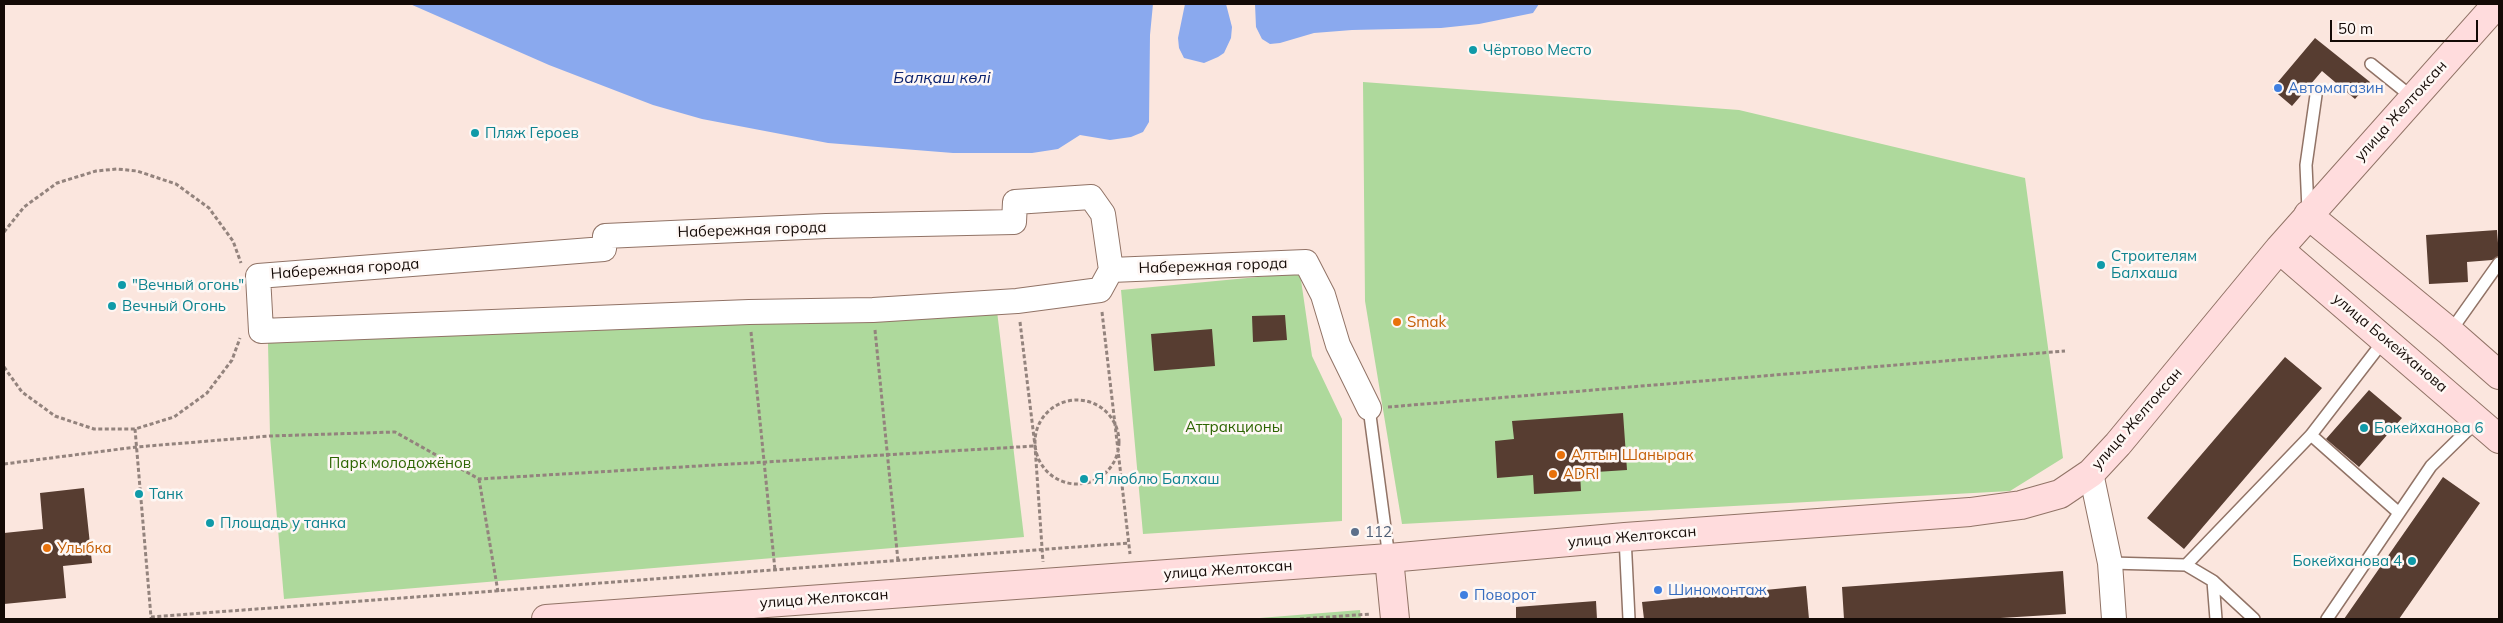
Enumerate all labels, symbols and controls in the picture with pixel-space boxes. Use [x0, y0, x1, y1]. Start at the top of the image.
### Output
scale bar [2333, 10, 2480, 42]
text: 50 m [2338, 19, 2373, 38]
place label: Чёртово Место [1483, 41, 1592, 59]
marker: Чёртово Место [1467, 44, 1479, 56]
street label: улица Желтоксан [2351, 57, 2451, 165]
water label: Балқаш көлі [893, 68, 991, 88]
place label: Автомагазин [2288, 79, 2384, 97]
marker: Автомагазин [2272, 82, 2284, 94]
place label: Пляж Героев [485, 124, 579, 142]
marker: Пляж Героев [469, 127, 481, 139]
street label: Набережная города [677, 218, 827, 242]
place label: Строителям Балхаша [2111, 247, 2197, 282]
street label: Набережная города [1138, 254, 1288, 278]
street label: Набережная города [270, 255, 420, 283]
marker: Строителям Балхаша [2095, 259, 2107, 271]
place label: "Вечный огонь" [132, 276, 244, 294]
marker: "Вечный огонь" [116, 279, 128, 291]
street label: улица Бокейханова [2329, 290, 2451, 396]
place label: Вечный Огонь [122, 297, 226, 315]
marker: Вечный Огонь [106, 300, 118, 312]
place label: Smak [1407, 313, 1446, 331]
marker: Smak [1391, 316, 1403, 328]
street label: улица Желтоксан [2088, 364, 2186, 474]
park label: Аттракционы [1185, 418, 1283, 436]
place label: Бокейханова 6 [2374, 419, 2484, 437]
marker: Бокейханова 6 [2358, 422, 2370, 434]
place label: Алтын Шанырак [1571, 446, 1694, 464]
marker: Алтын Шанырак [1555, 449, 1567, 461]
park label: Парк молодожёнов [329, 454, 471, 472]
place label: ADRI [1563, 465, 1599, 483]
marker: ADRI [1547, 468, 1559, 480]
place label: Я люблю Балхаш [1094, 470, 1220, 488]
marker: Я люблю Балхаш [1078, 473, 1090, 485]
place label: Танк [149, 485, 183, 503]
marker: Танк [133, 488, 145, 500]
place label: Площадь у танка [220, 514, 346, 532]
marker: Площадь у танка [204, 517, 216, 529]
street label: улица Желтоксан [1567, 522, 1697, 552]
place label: 112 [1365, 523, 1392, 541]
marker: 112 [1349, 526, 1361, 538]
place label: Улыбка [57, 539, 112, 557]
marker: Улыбка [41, 542, 53, 554]
place label: Бокейханова 4 [2292, 552, 2402, 570]
marker: Бокейханова 4 [2406, 555, 2418, 567]
street label: улица Желтоксан [1163, 557, 1293, 583]
place label: Шиномонтаж [1668, 581, 1767, 599]
marker: Шиномонтаж [1652, 584, 1664, 596]
street label: улица Желтоксан [759, 586, 889, 612]
place label: Поворот [1474, 586, 1536, 604]
marker: Поворот [1458, 589, 1470, 601]

